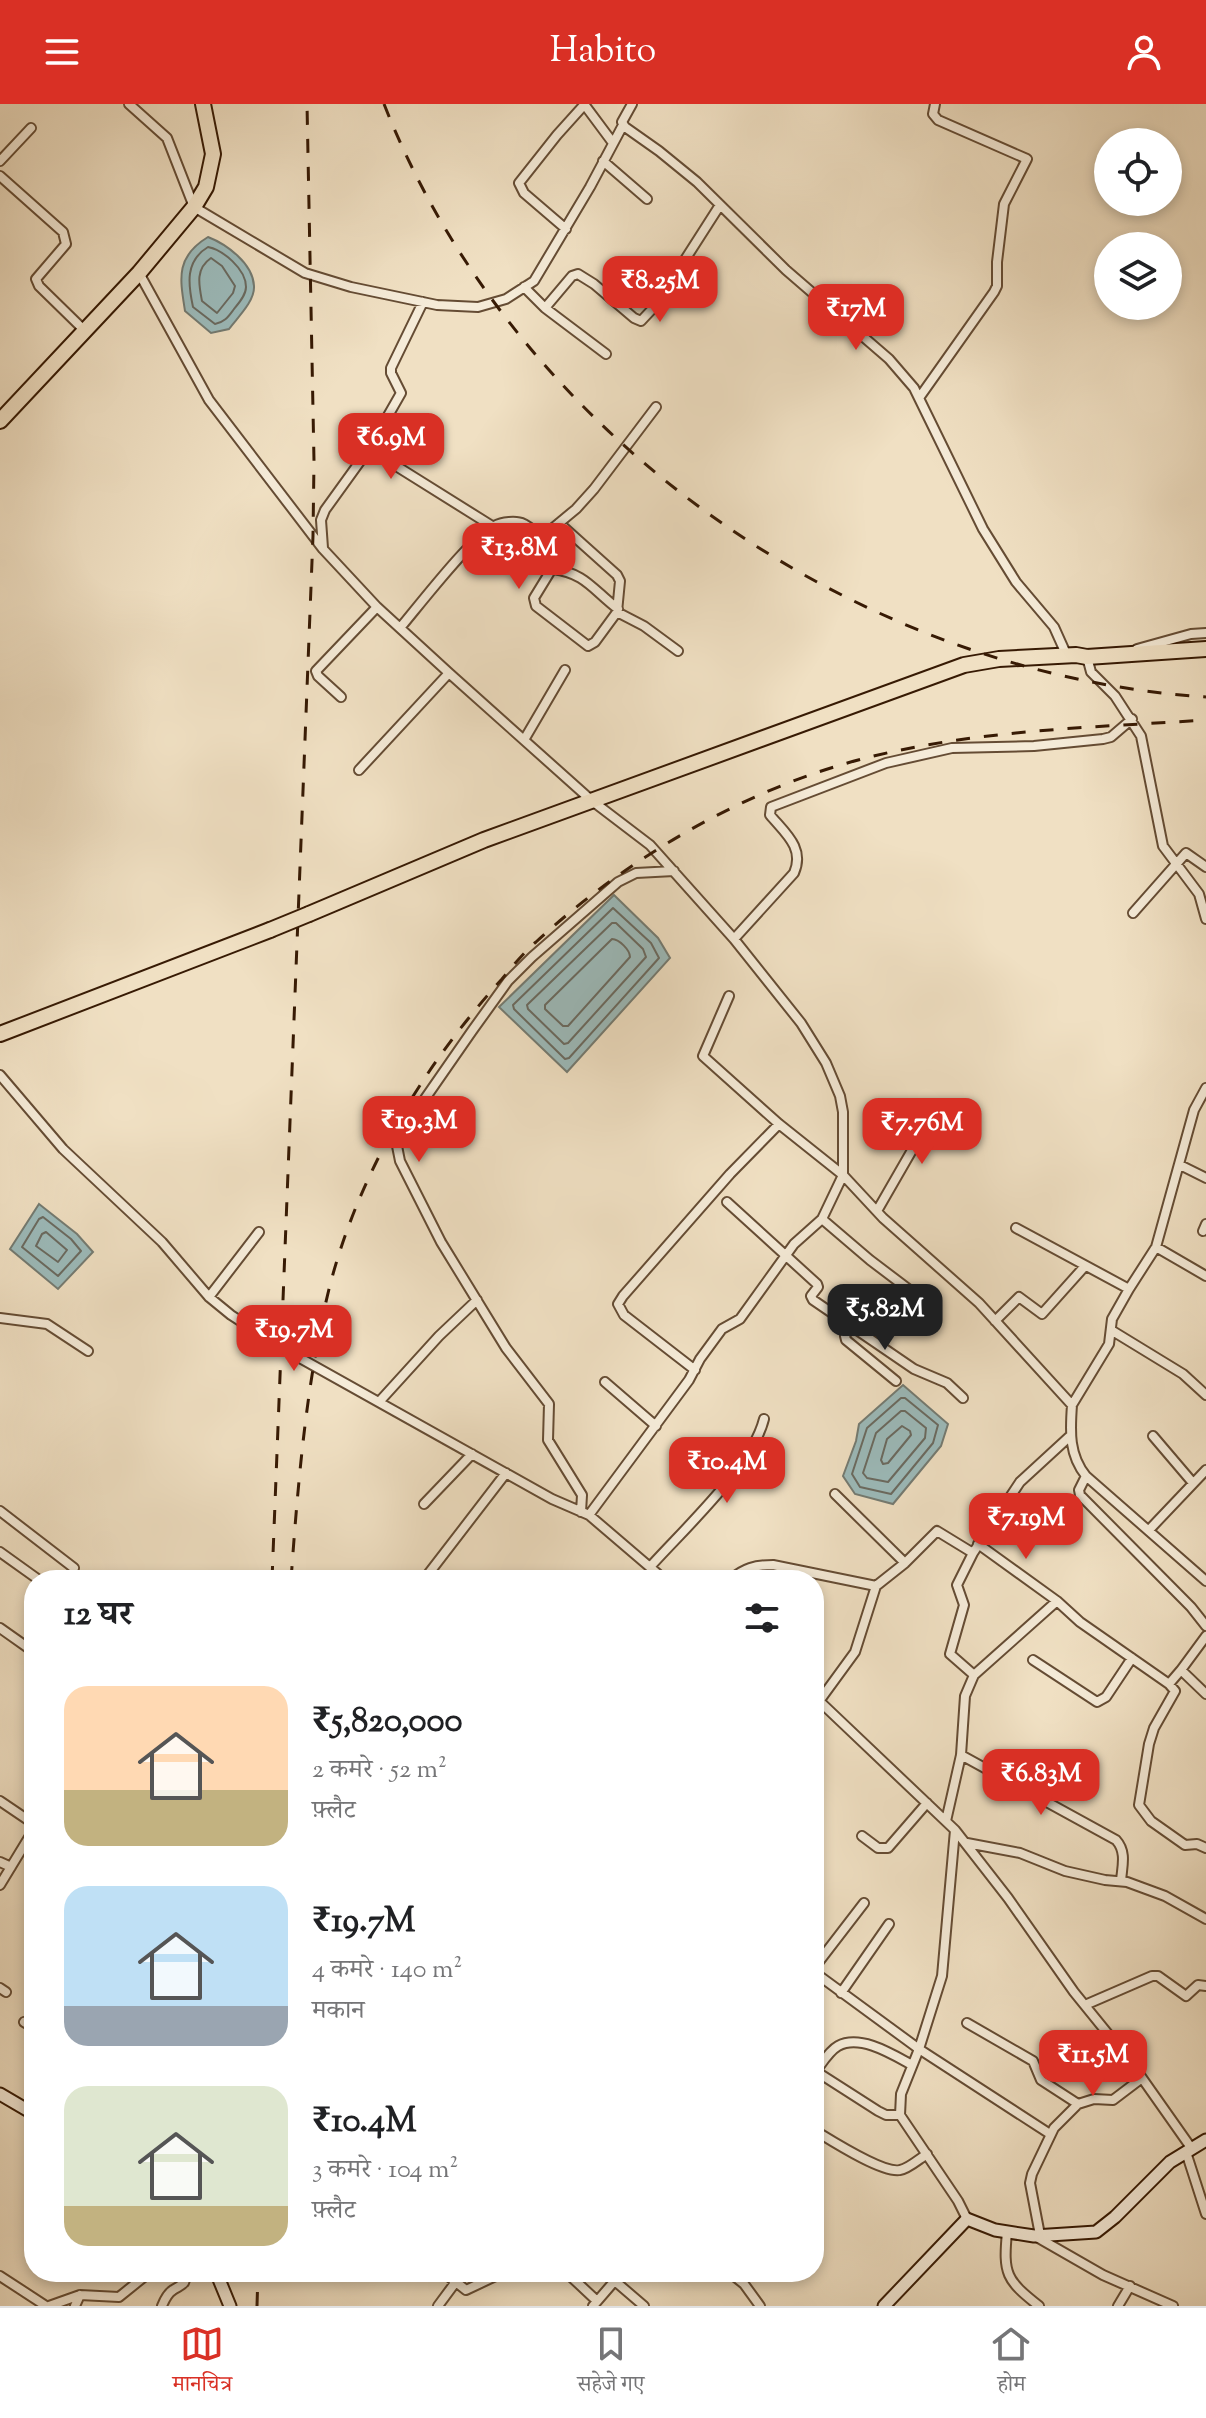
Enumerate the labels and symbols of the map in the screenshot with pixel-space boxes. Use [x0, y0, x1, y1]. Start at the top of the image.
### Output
pin: ₹8.25M [595, 256, 725, 324]
pin: ₹17M [809, 284, 903, 352]
pin: ₹6.9M [335, 413, 447, 481]
pin: ₹13.8M [454, 523, 584, 591]
pin: ₹19.3M [354, 1096, 484, 1164]
pin: ₹7.76M [857, 1098, 987, 1166]
pin: ₹5.82M [820, 1284, 950, 1352]
pin: ₹19.7M [229, 1305, 359, 1373]
pin: ₹10.4M [662, 1437, 792, 1505]
pin: ₹7.19M [961, 1493, 1091, 1561]
pin: ₹6.83M [976, 1749, 1106, 1817]
pin: ₹11.5M [1028, 2030, 1158, 2098]

